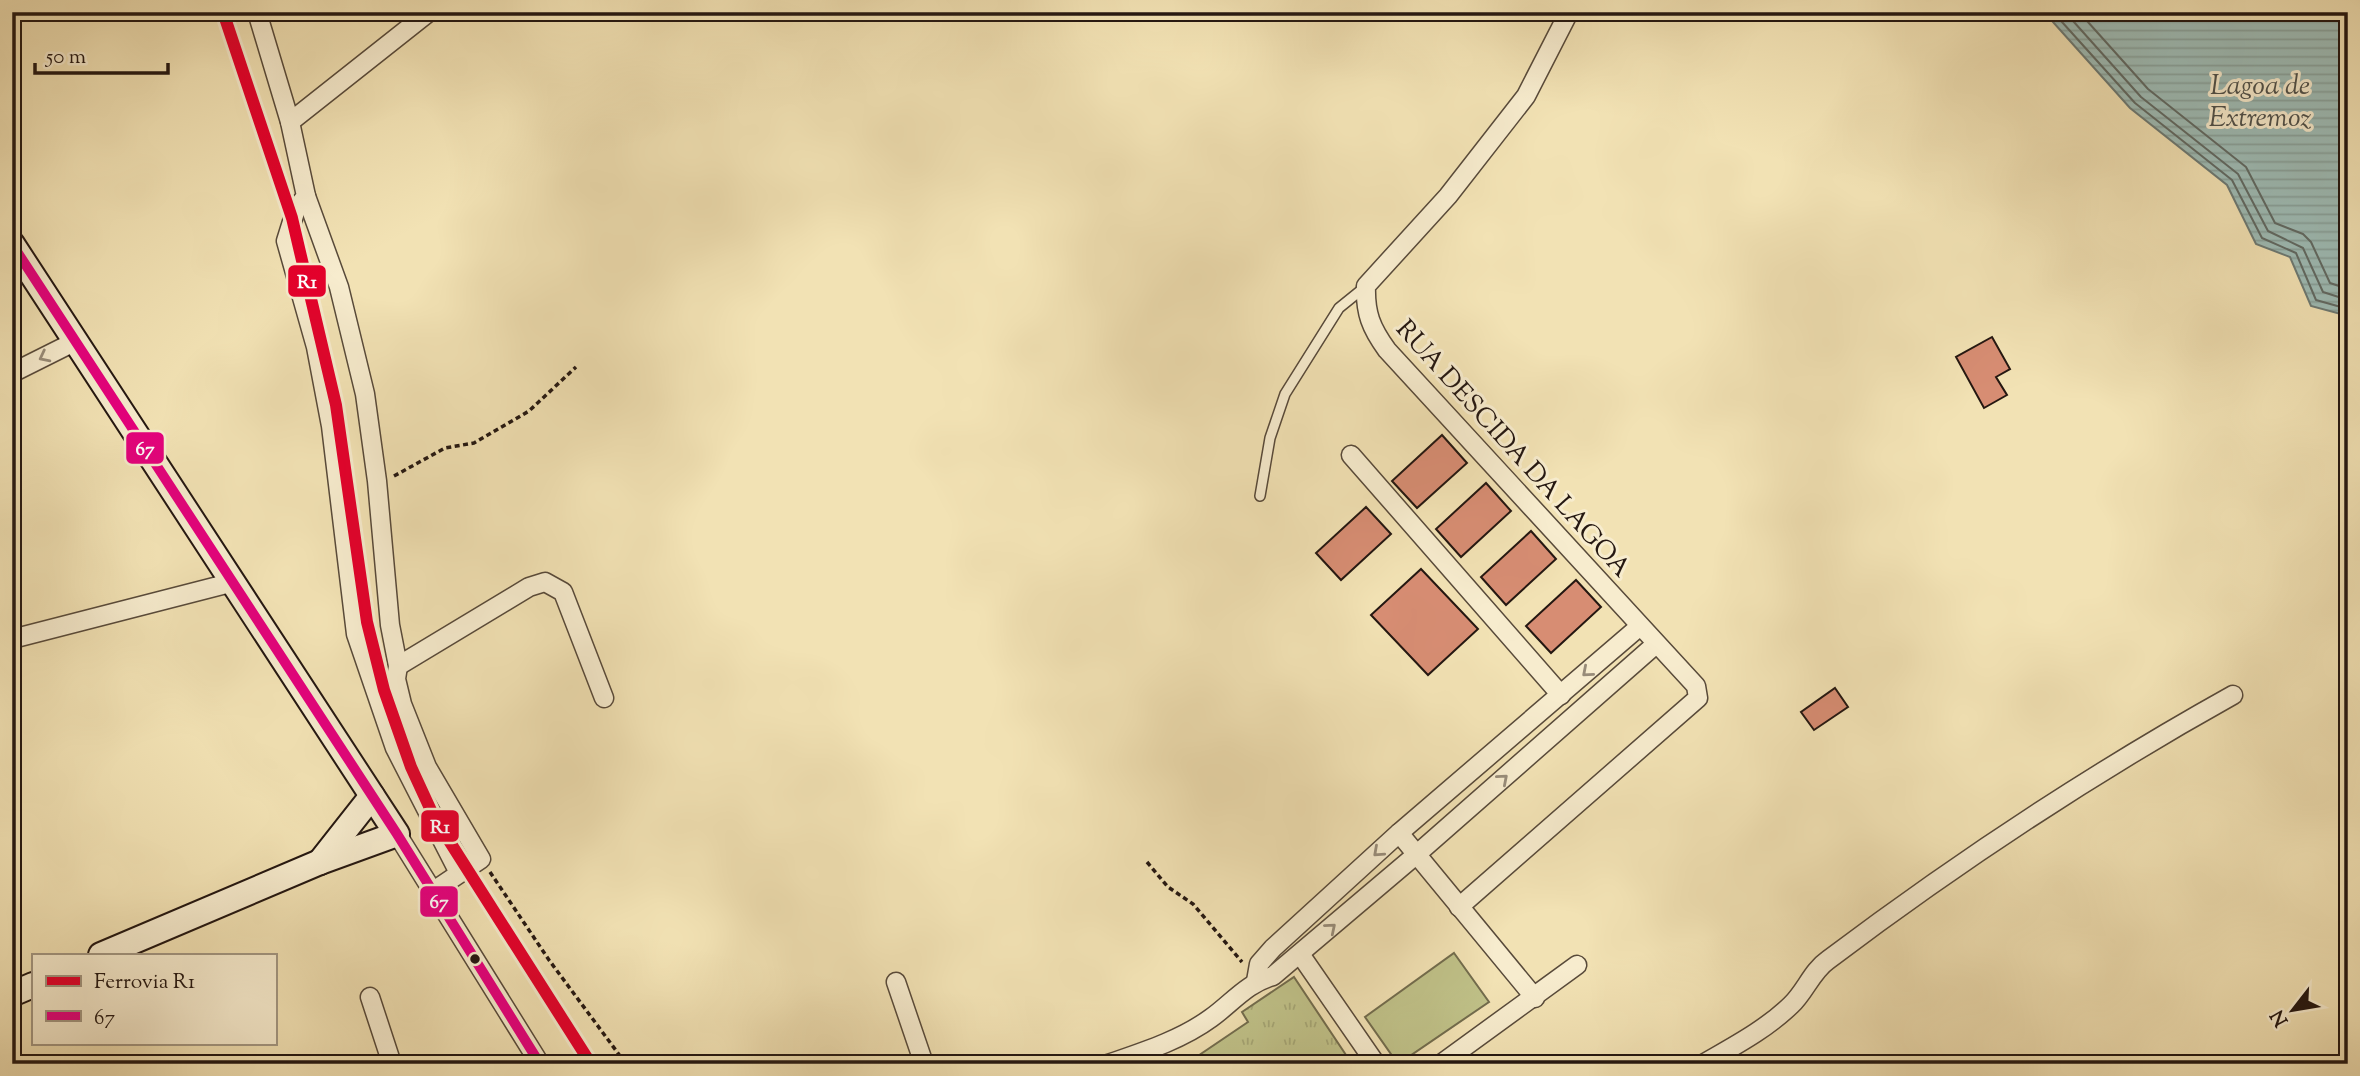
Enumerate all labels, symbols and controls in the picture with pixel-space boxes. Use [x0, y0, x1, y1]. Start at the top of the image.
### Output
scale bar [35, 32, 168, 76]
text: 50 m [45, 43, 86, 73]
water label: Lagoa de Extremoz [2209, 67, 2311, 139]
line badge: R1 [287, 264, 327, 298]
text: R1 [297, 270, 318, 297]
street label: RUA DESCIDA DA LAGOA [1386, 313, 1638, 587]
one-way arrow [39, 348, 51, 362]
line badge: 67 [125, 431, 165, 465]
text: 67 [136, 437, 155, 464]
one-way arrow [1583, 664, 1596, 676]
one-way arrow [1495, 775, 1508, 787]
line badge: R1 [420, 809, 460, 843]
text: R1 [430, 815, 451, 842]
one-way arrow [1373, 844, 1386, 856]
line badge: 67 [419, 885, 459, 918]
text: 67 [430, 890, 449, 917]
one-way arrow [1323, 924, 1336, 936]
unlabelled marker [468, 952, 482, 966]
legend [32, 954, 276, 1044]
text: Ferrovia R1 [94, 968, 195, 998]
north arrow [2258, 974, 2328, 1044]
text: 67 [94, 1004, 115, 1034]
text: N [2265, 1004, 2296, 1031]

